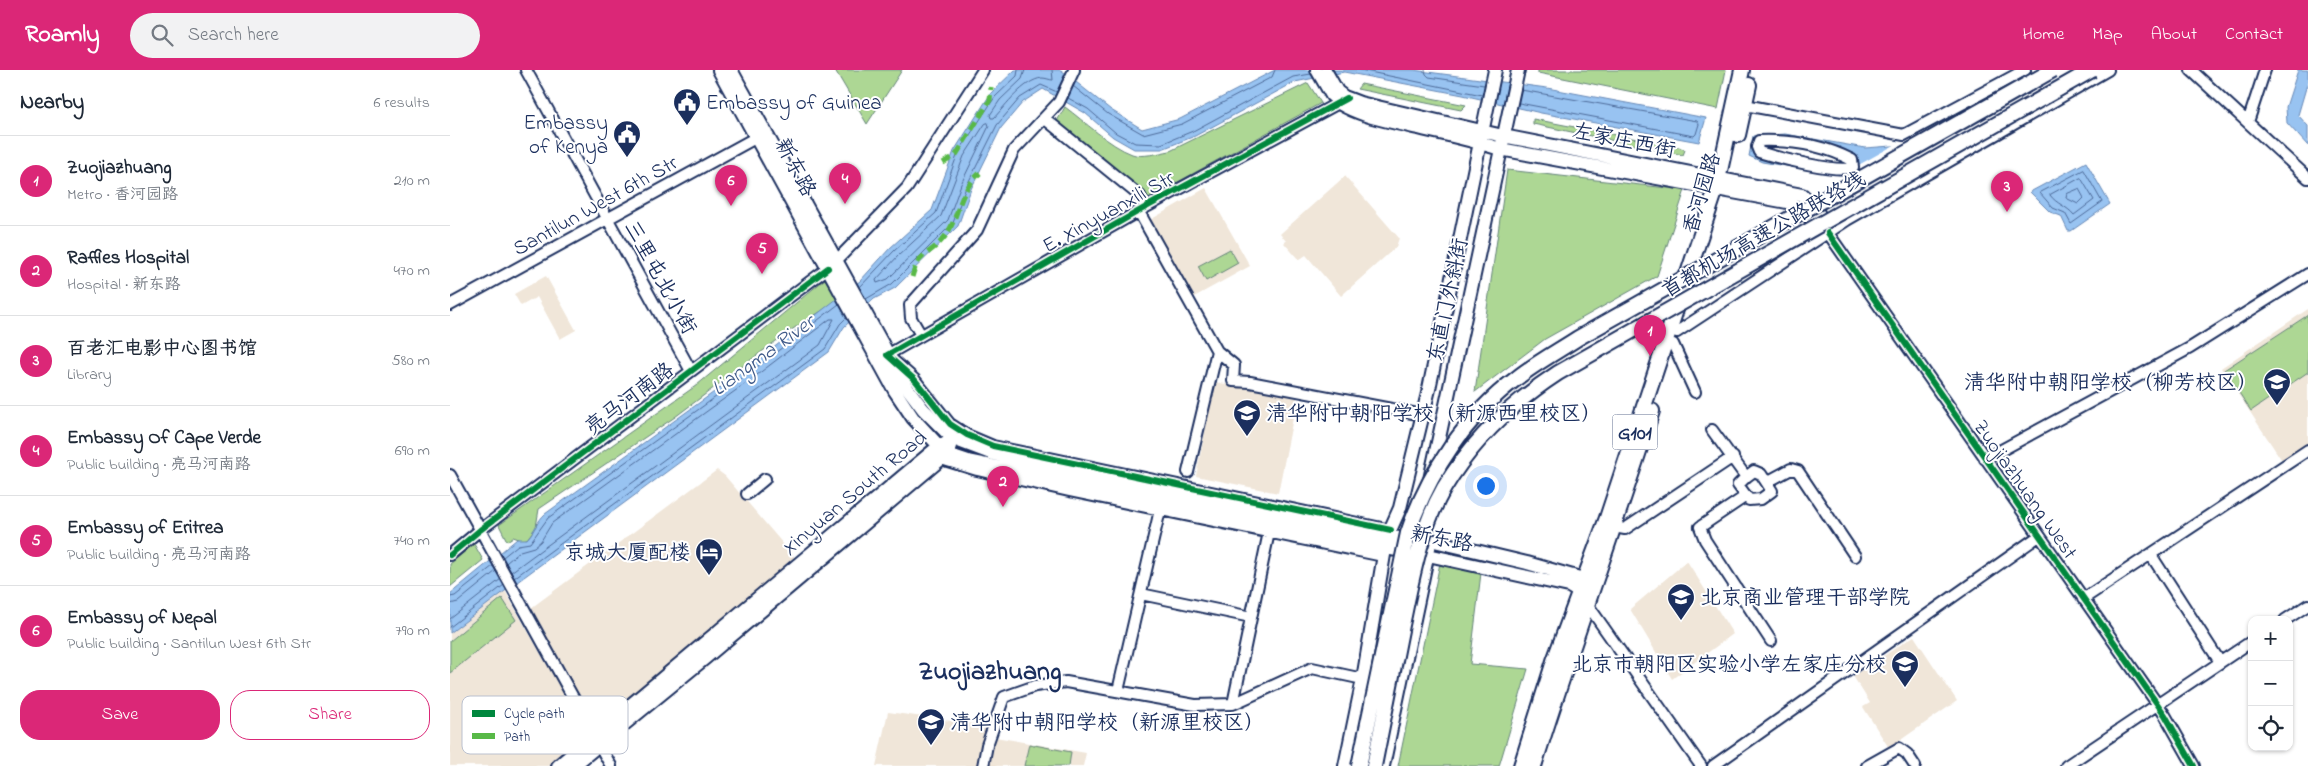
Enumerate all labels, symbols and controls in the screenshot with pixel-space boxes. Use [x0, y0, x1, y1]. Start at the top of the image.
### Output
search box [130, 13, 480, 58]
text: Roamly [25, 18, 100, 53]
icon: search [148, 21, 176, 49]
text: Search here [188, 22, 279, 49]
text: Home [2023, 22, 2064, 48]
text: Map [2092, 22, 2123, 48]
text: About [2151, 22, 2197, 48]
text: Contact [2225, 22, 2283, 48]
public building icon: Embassy of Guinea [672, 87, 702, 126]
text: Nearby [20, 88, 84, 118]
place label: Embassy of Guinea [706, 89, 882, 121]
text: 6 results [373, 91, 430, 115]
place label: Embassy of Kenya [523, 109, 608, 165]
street label: 左家庄西街 [1569, 117, 1678, 167]
public building icon: Embassy of Kenya [612, 119, 642, 158]
street label: 新东路 [766, 133, 822, 203]
street label: Santilun West 6th Str [508, 149, 684, 265]
street label: 香河园路 [1676, 149, 1730, 238]
text: Zuojiazhuang [67, 155, 172, 182]
pin: 4 [829, 163, 861, 204]
street label: E. Xinyuanxili Str [1038, 164, 1182, 263]
pin: 6 [715, 165, 747, 206]
street label: 首都机场高速公路联络线 [1656, 165, 1872, 306]
text: 1 [33, 169, 39, 193]
text: 210 m [394, 169, 430, 193]
pin: 3 [1991, 171, 2023, 212]
text: Metro · 香河园路 [67, 183, 178, 207]
street label: 三里屯北小街 [616, 216, 703, 340]
pin: 5 [746, 233, 778, 274]
street label: 东直门外斜街 [1421, 236, 1477, 365]
text: Raffles Hospital [67, 245, 189, 272]
text: 2 [32, 259, 40, 283]
text: 470 m [393, 259, 430, 283]
text: Hospital · 新东路 [67, 273, 180, 297]
water label: Liangma River [705, 306, 825, 405]
pin: 1 [1634, 315, 1666, 356]
text: 百老汇电影中心图书馆 [67, 336, 257, 363]
text: 3 [33, 349, 39, 373]
text: 580 m [392, 349, 430, 373]
street label: 亮马河南路 [579, 356, 681, 443]
text: Library [67, 363, 112, 387]
school or university icon: 清华附中朝阳学校（柳芳校区） [2262, 367, 2292, 406]
place label: 清华附中朝阳学校（柳芳校区） [1964, 369, 2258, 399]
school or university icon: 清华附中朝阳学校（新源西里校区） [1232, 398, 1262, 437]
place label: 清华附中朝阳学校（新源西里校区） [1266, 400, 1602, 430]
road number: G101 [1612, 414, 1658, 450]
street label: Zuojiazhuang West [1963, 414, 2084, 567]
street label: Xinyuan South Road [776, 424, 936, 565]
text: Embassy Of Cape Verde [67, 425, 261, 452]
text: 4 [33, 439, 39, 463]
text: 690 m [395, 439, 430, 463]
text: Public building · 亮马河南路 [67, 453, 251, 477]
pin: 2 [987, 466, 1019, 507]
your location [1473, 473, 1499, 499]
text: Embassy of Eritrea [67, 515, 224, 542]
street label: 新东路 [1408, 519, 1475, 561]
text: 5 [31, 529, 41, 553]
text: 740 m [393, 529, 430, 553]
hotel icon: 京城大厦配楼 [694, 537, 724, 576]
place label: 京城大厦配楼 [564, 539, 690, 569]
text: Public building · 亮马河南路 [67, 543, 251, 567]
school or university icon: 北京商业管理干部学院 [1666, 582, 1696, 621]
place label: 北京商业管理干部学院 [1700, 584, 1910, 614]
text: Embassy of Nepal [67, 605, 217, 632]
map controls [2248, 616, 2293, 751]
button: + [2248, 616, 2293, 661]
text: 6 [32, 619, 40, 643]
text: 790 m [395, 619, 430, 643]
text: Public building · Santilun West 6th Str [67, 632, 311, 656]
school or university icon: 北京市朝阳区实验小学左家庄分校 [1890, 649, 1920, 688]
place label: 北京市朝阳区实验小学左家庄分校 [1571, 651, 1886, 681]
district label: Zuojiazhuang [918, 654, 1062, 693]
button: − [2248, 661, 2293, 706]
button: Save [20, 690, 220, 740]
button: Share [230, 690, 430, 740]
legend [462, 696, 628, 754]
text: Cycle path [504, 704, 565, 726]
button: locate [2248, 706, 2293, 751]
school or university icon: 清华附中朝阳学校（新源里校区） [916, 707, 946, 746]
place label: 清华附中朝阳学校（新源里校区） [950, 709, 1265, 739]
text: Path [504, 727, 530, 748]

